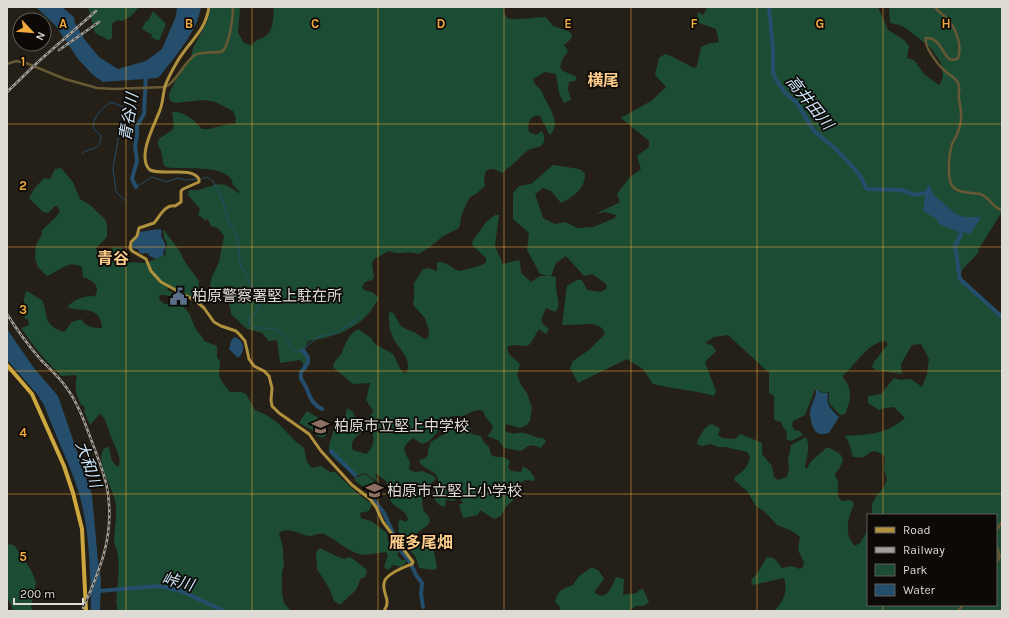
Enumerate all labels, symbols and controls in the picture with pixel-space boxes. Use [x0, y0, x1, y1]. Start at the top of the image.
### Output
north arrow [12, 12, 52, 52]
text: A [59, 16, 67, 31]
text: B [185, 16, 193, 31]
text: C [311, 16, 319, 31]
text: D [437, 16, 446, 31]
text: E [564, 16, 572, 31]
text: F [690, 16, 698, 31]
text: G [816, 16, 824, 31]
text: H [941, 16, 951, 31]
text: N [33, 30, 48, 43]
text: 1 [21, 54, 25, 69]
district label: 横尾 [587, 71, 619, 90]
water label: 高井田川 [782, 71, 838, 135]
water label: 青谷川 [115, 90, 142, 142]
text: 2 [19, 178, 27, 193]
district label: 青谷 [97, 249, 129, 268]
public building icon: 柏原警察署堅上駐在所 [169, 286, 189, 306]
place label: 柏原警察署堅上駐在所 [192, 287, 342, 305]
text: 3 [19, 302, 27, 317]
school or university icon: 柏原市立堅上中学校 [311, 416, 331, 436]
place label: 柏原市立堅上中学校 [334, 417, 469, 435]
text: 4 [19, 425, 27, 440]
water label: 大和川 [72, 438, 106, 492]
school or university icon: 柏原市立堅上小学校 [364, 481, 384, 501]
place label: 柏原市立堅上小学校 [387, 482, 522, 500]
legend [867, 514, 997, 606]
text: Road [903, 523, 931, 537]
district label: 雁多尾畑 [389, 533, 453, 552]
text: Railway [903, 543, 945, 557]
text: 5 [19, 549, 27, 564]
text: Park [903, 563, 928, 577]
water label: 峠川 [160, 568, 198, 595]
scale bar [14, 580, 83, 606]
text: Water [903, 583, 936, 597]
text: 200 m [20, 587, 55, 601]

